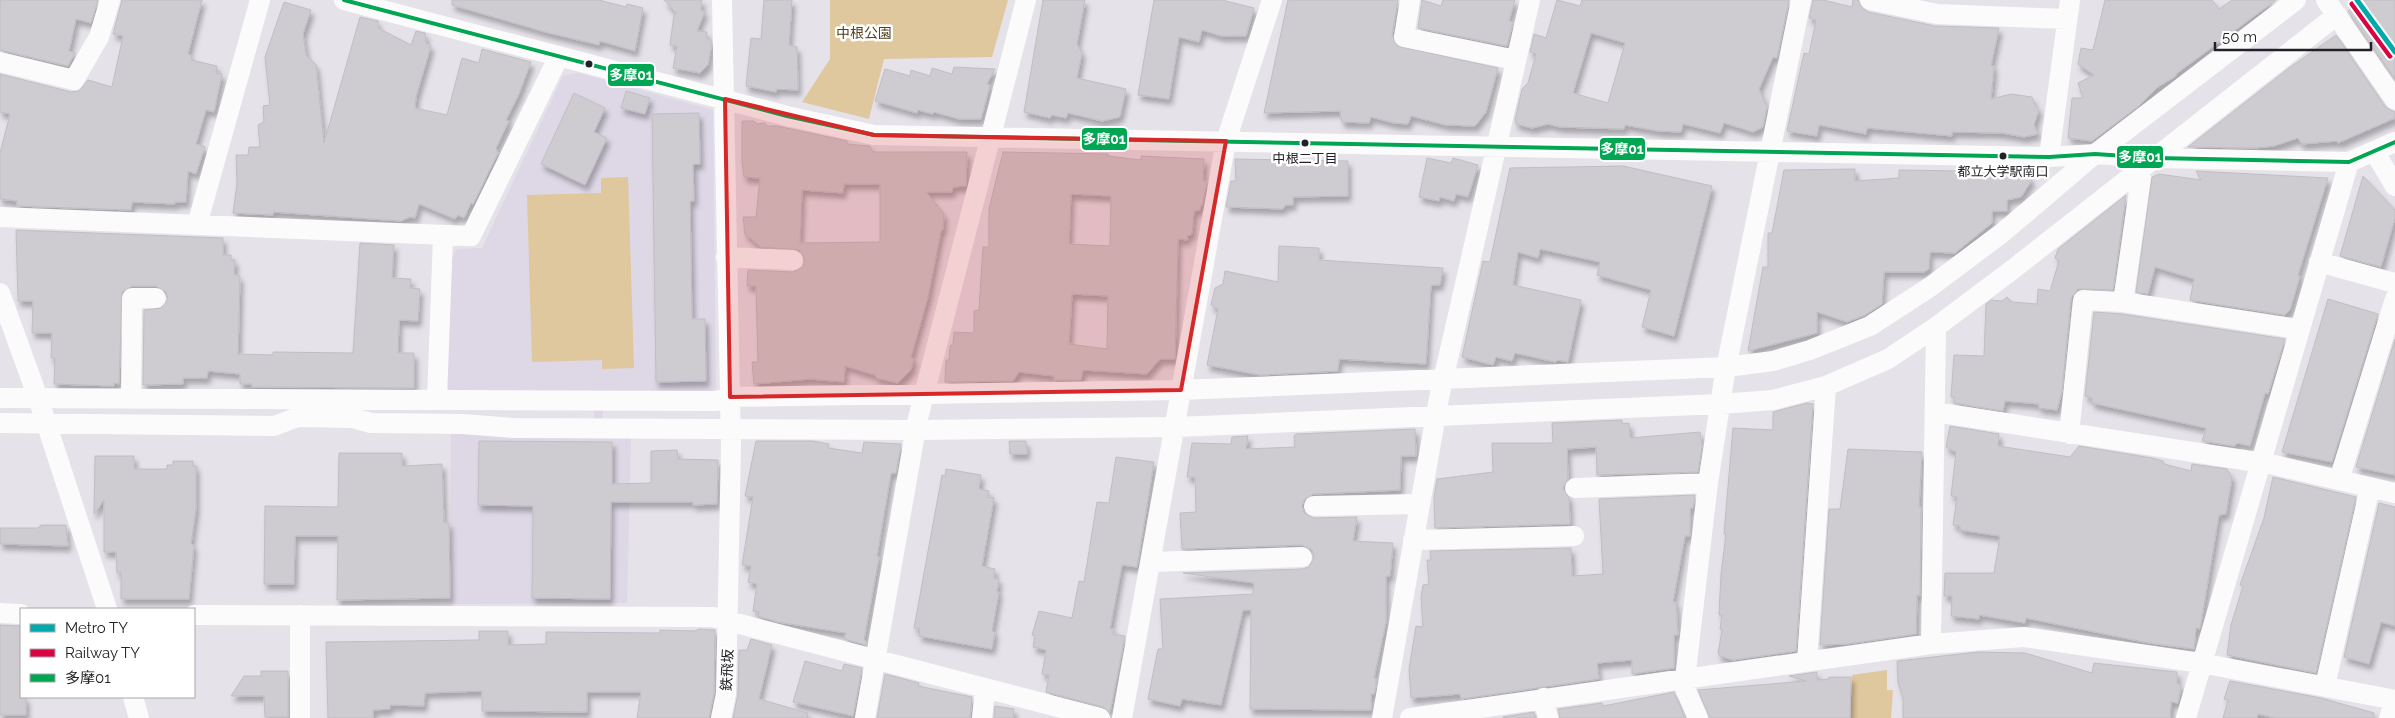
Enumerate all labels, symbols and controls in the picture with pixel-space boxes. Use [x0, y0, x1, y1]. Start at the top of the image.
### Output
scale bar [2215, 20, 2371, 52]
park label: 中根公園 [836, 25, 892, 41]
text: 50 m [2222, 28, 2257, 46]
unlabelled marker [584, 59, 594, 69]
line badge: 多摩01 [607, 63, 655, 87]
text: 多摩01 [609, 67, 653, 83]
line badge: 多摩01 [1081, 127, 1128, 151]
text: 多摩01 [1082, 131, 1126, 147]
line badge: 多摩01 [1599, 137, 1646, 161]
marker: 中根二丁目 [1300, 138, 1310, 148]
text: 多摩01 [1600, 141, 1644, 157]
line badge: 多摩01 [2116, 145, 2164, 169]
text: 多摩01 [2118, 149, 2162, 165]
place label: 中根二丁目 [1272, 151, 1338, 166]
marker: 都立大学駅南口 [1998, 151, 2008, 161]
place label: 都立大学駅南口 [1957, 164, 2049, 179]
legend [20, 608, 195, 698]
text: Metro TY [65, 619, 128, 637]
text: Railway TY [65, 644, 140, 662]
street label: 鉄飛坂 [718, 649, 736, 691]
text: 多摩01 [65, 669, 111, 687]

